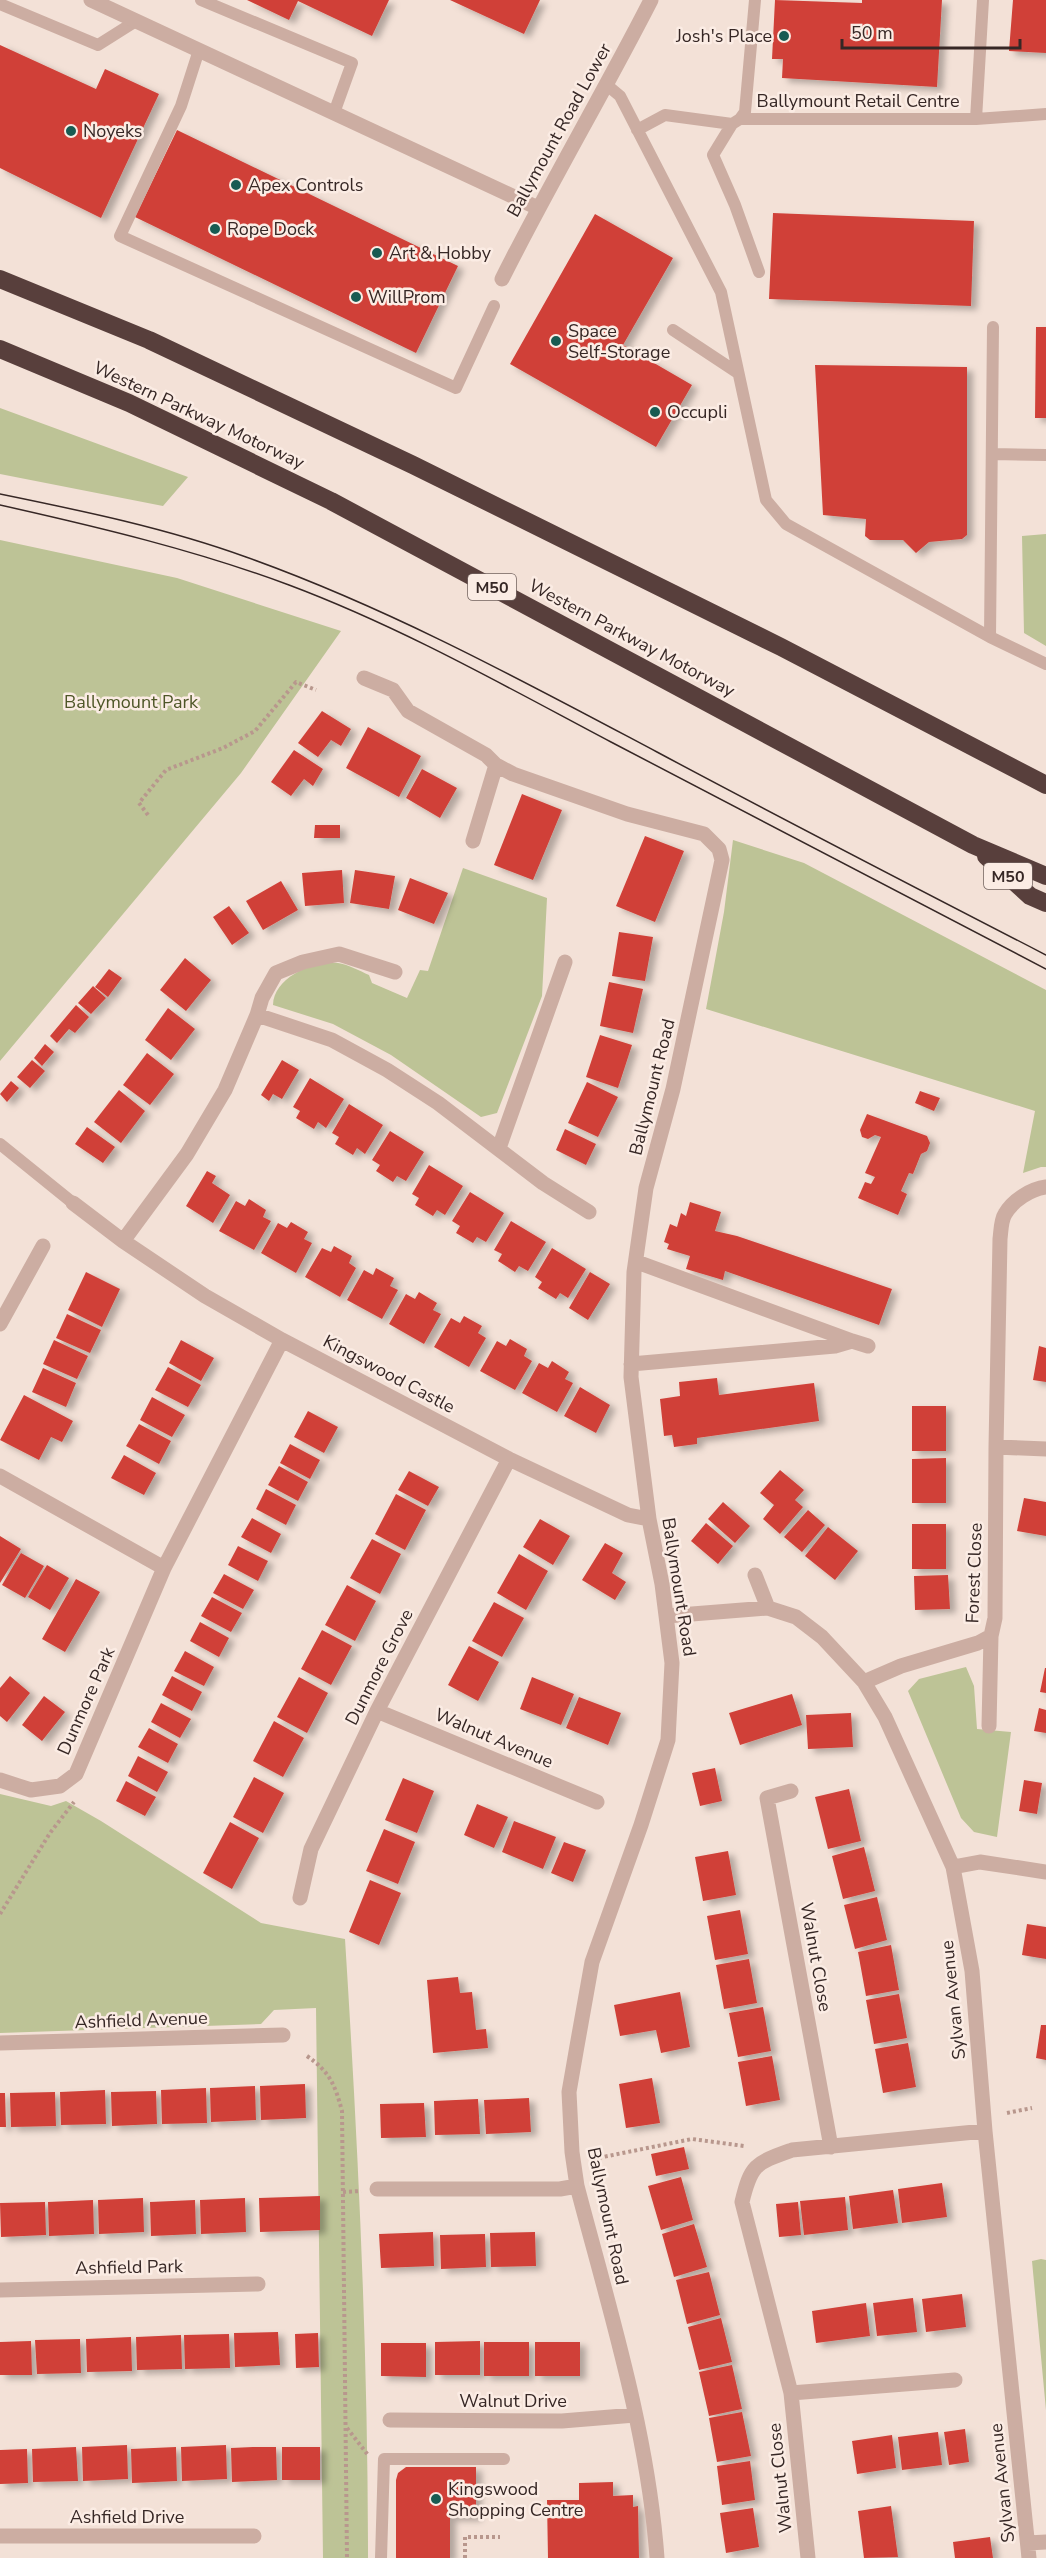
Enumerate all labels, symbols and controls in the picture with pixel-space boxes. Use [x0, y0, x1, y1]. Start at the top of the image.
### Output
scale bar [842, 12, 1020, 50]
text: 50 m [851, 21, 893, 45]
place label: Josh's Place [675, 24, 772, 48]
marker: Josh's Place [777, 29, 791, 43]
street label: Ballymount Road Lower [501, 38, 617, 221]
street label: Ballymount Retail Centre [757, 89, 959, 113]
place label: Noyeks [83, 119, 142, 143]
marker: Noyeks [64, 124, 78, 138]
place label: Apex Controls [248, 173, 363, 197]
marker: Apex Controls [229, 178, 243, 192]
place label: Rope Dock [227, 217, 315, 241]
marker: Rope Dock [208, 222, 222, 236]
place label: Art & Hobby [389, 241, 492, 265]
marker: Art & Hobby [370, 246, 384, 260]
place label: WillProm [368, 285, 446, 309]
marker: WillProm [349, 290, 363, 304]
place label: Space Self-Storage [568, 319, 670, 364]
marker: Space Self-Storage [549, 334, 563, 348]
street label: Western Parkway Motorway [90, 356, 309, 475]
place label: Occupli [667, 400, 727, 424]
marker: Occupli [648, 405, 662, 419]
street label: Western Parkway Motorway [525, 573, 740, 703]
road number: M50 [468, 574, 516, 600]
park label: Ballymount Park [64, 690, 199, 714]
road number: M50 [984, 863, 1032, 889]
street label: Ballymount Road [623, 1016, 681, 1158]
street label: Kingswood Castle [319, 1329, 459, 1419]
street label: Ballymount Road [656, 1516, 702, 1658]
street label: Forest Close [960, 1522, 988, 1624]
street label: Dunmore Grove [339, 1605, 419, 1729]
street label: Dunmore Park [52, 1642, 121, 1759]
street label: Walnut Avenue [431, 1702, 557, 1774]
street label: Walnut Close [795, 1901, 837, 2013]
street label: Sylvan Avenue [935, 1939, 971, 2061]
street label: Ashfield Avenue [74, 2006, 208, 2034]
street label: Ballymount Road [582, 2145, 634, 2287]
street label: Ashfield Park [75, 2254, 184, 2280]
street label: Walnut Drive [459, 2389, 567, 2413]
street label: Walnut Close [762, 2422, 798, 2534]
street label: Sylvan Avenue [984, 2422, 1020, 2544]
place label: Kingswood Shopping Centre [448, 2477, 583, 2522]
marker: Kingswood Shopping Centre [429, 2492, 443, 2506]
street label: Ashfield Drive [70, 2505, 184, 2529]

